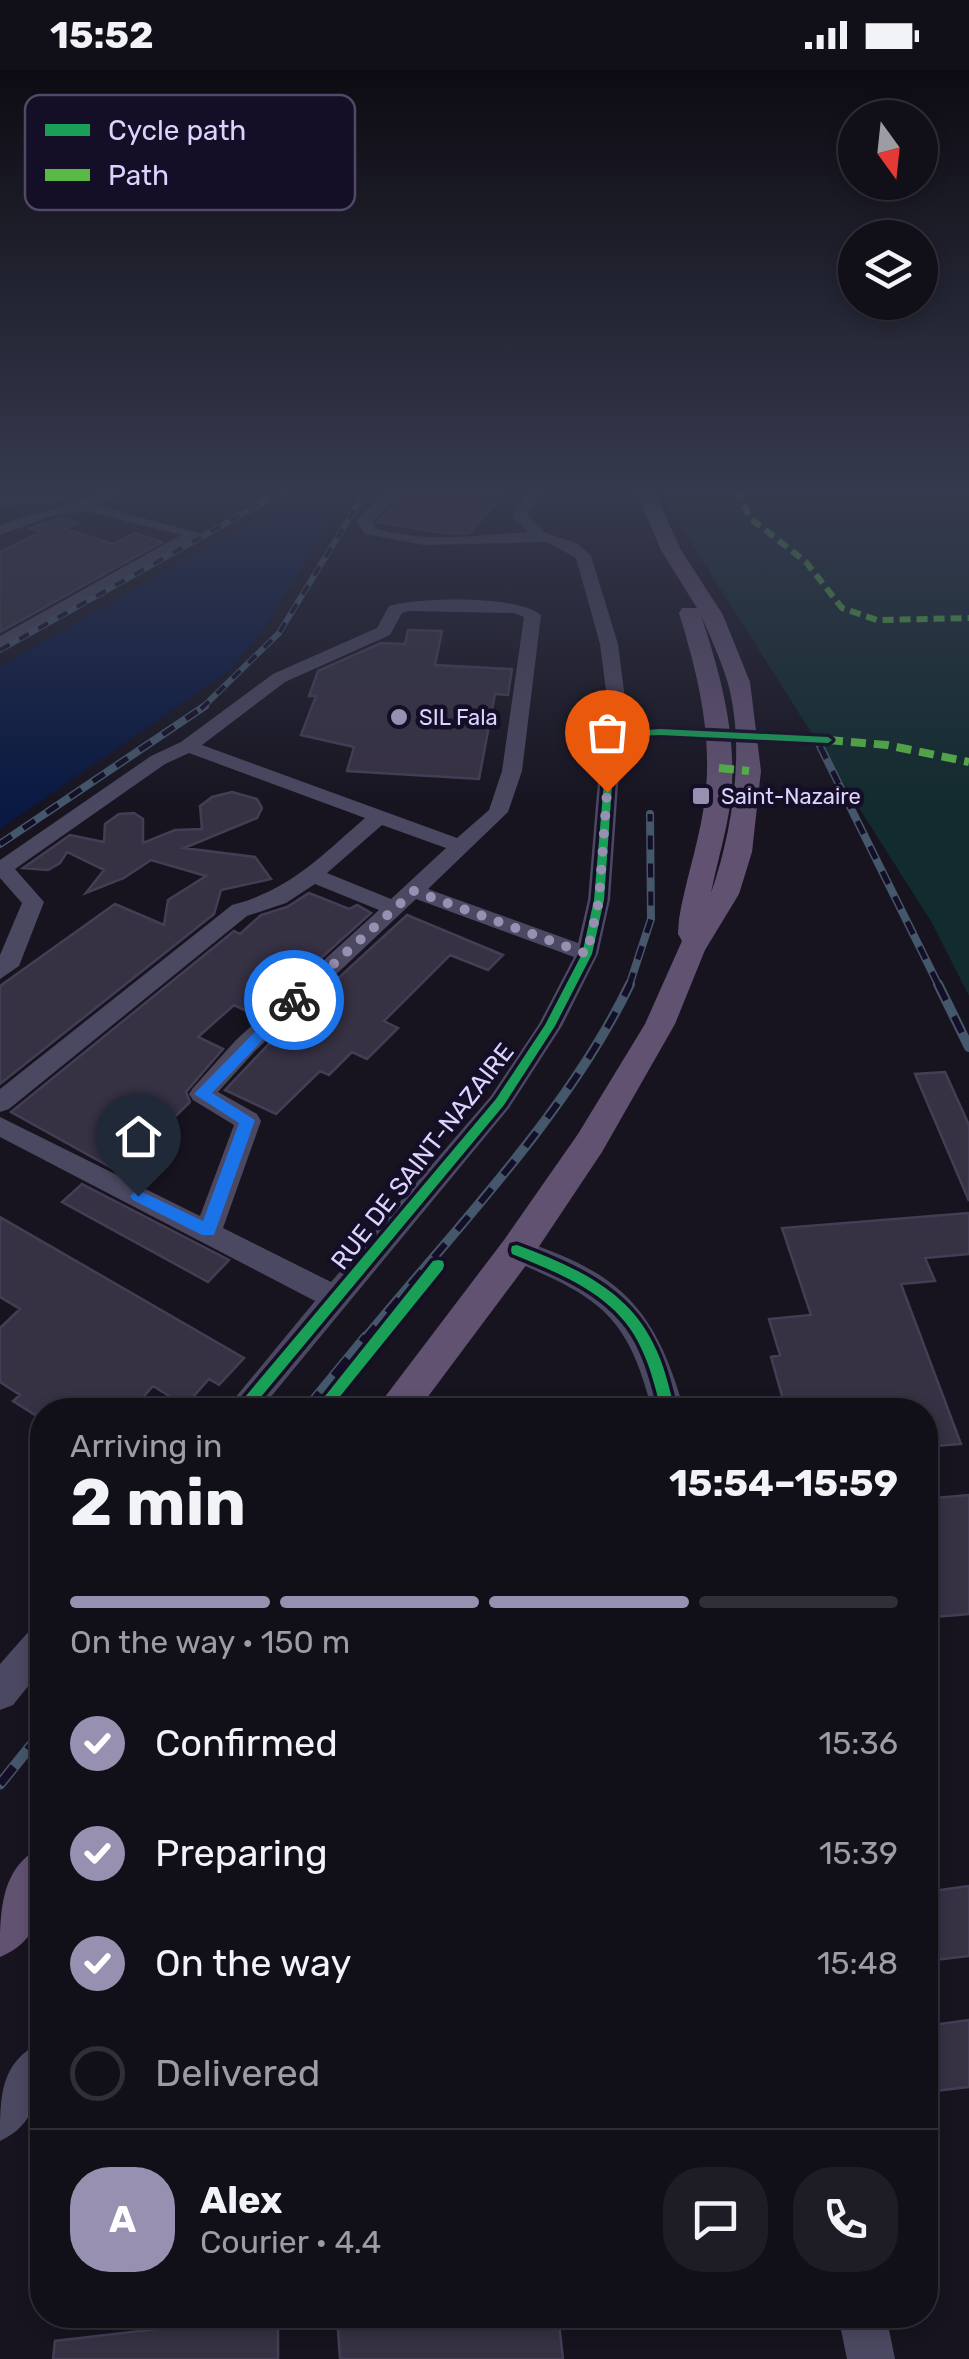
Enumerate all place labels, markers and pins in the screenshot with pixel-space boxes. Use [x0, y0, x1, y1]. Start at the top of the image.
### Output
pin [565, 690, 650, 793]
place label: SIL Fala [419, 704, 498, 731]
marker: SIL Fala [388, 706, 410, 728]
place label: Saint-Nazaire [721, 783, 861, 810]
marker: Saint-Nazaire [690, 785, 712, 807]
pin [96, 1094, 181, 1197]

